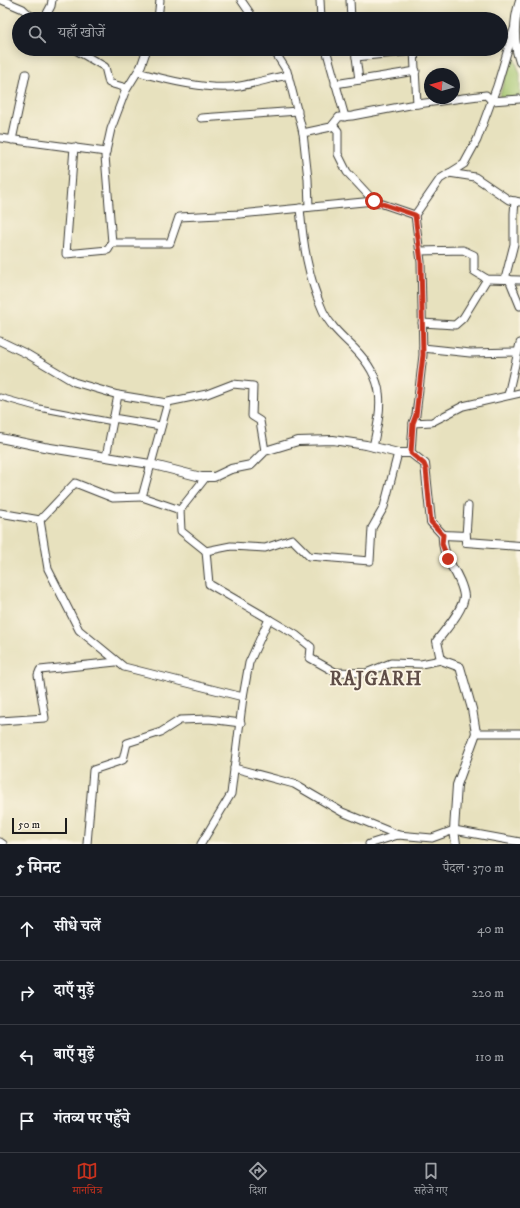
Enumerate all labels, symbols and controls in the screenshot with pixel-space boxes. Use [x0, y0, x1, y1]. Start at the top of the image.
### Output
search box [12, 12, 508, 56]
icon: search [26, 23, 48, 45]
text: यहाँ खोजें [58, 23, 105, 42]
north arrow [424, 68, 460, 104]
route start [365, 192, 383, 210]
route end [439, 550, 457, 568]
district label: RAJGARH [330, 668, 422, 691]
scale bar [12, 816, 67, 835]
text: 50 m [18, 818, 40, 832]
text: 5 मिनट [16, 857, 60, 879]
text: पैदल · 370 m [443, 860, 504, 876]
text: सीधे चलें [54, 917, 101, 936]
icon: ahead [16, 918, 38, 940]
text: 40 m [477, 921, 504, 937]
text: दाएँ मुड़ें [54, 981, 94, 1000]
icon: right [16, 982, 38, 1004]
text: 220 m [472, 985, 504, 1001]
text: बाएँ मुड़ें [54, 1045, 94, 1064]
icon: left [16, 1046, 38, 1068]
text: 110 m [475, 1049, 504, 1065]
text: गंतव्य पर पहुँचे [54, 1109, 130, 1128]
icon: arrive [16, 1110, 38, 1132]
tab: मानचित्र [72, 1160, 102, 1201]
tab: दिशा [247, 1160, 269, 1201]
tab: सहेजे गए [414, 1160, 448, 1201]

